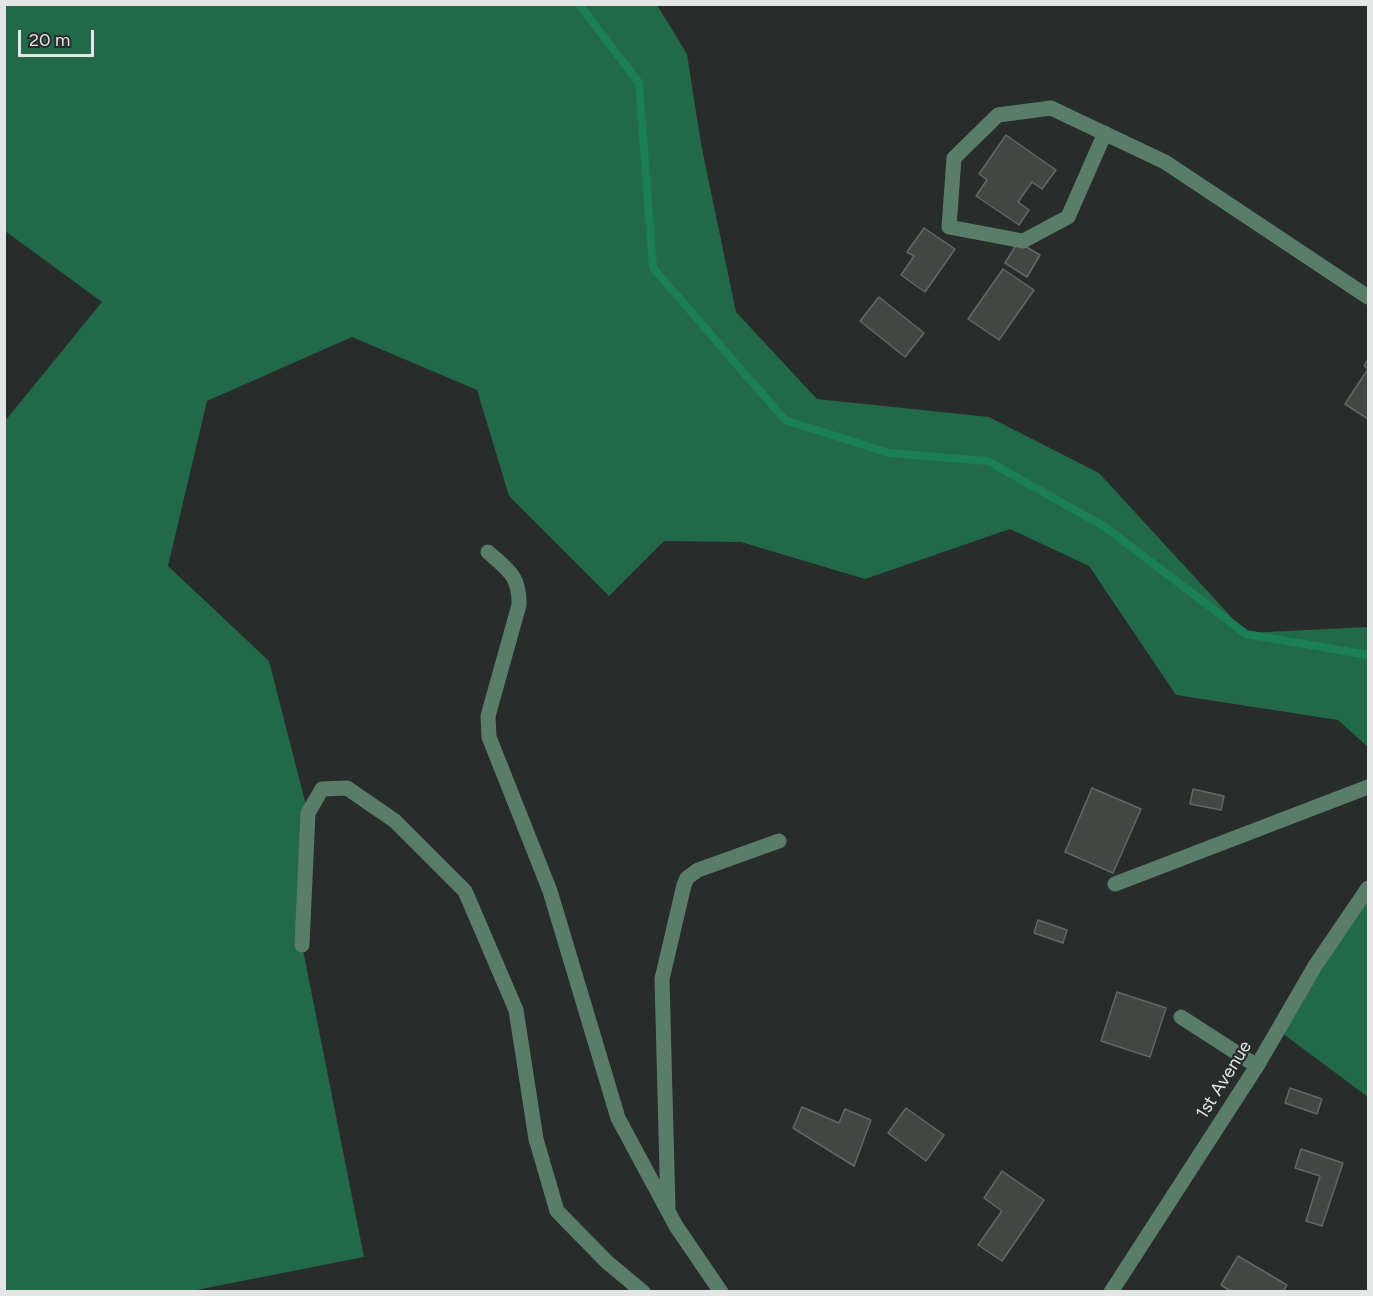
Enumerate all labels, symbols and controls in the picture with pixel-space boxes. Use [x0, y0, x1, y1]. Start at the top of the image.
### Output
scale bar [21, 18, 98, 56]
text: 20 m [29, 29, 70, 51]
street label: 1st Avenue [1192, 1037, 1256, 1123]

